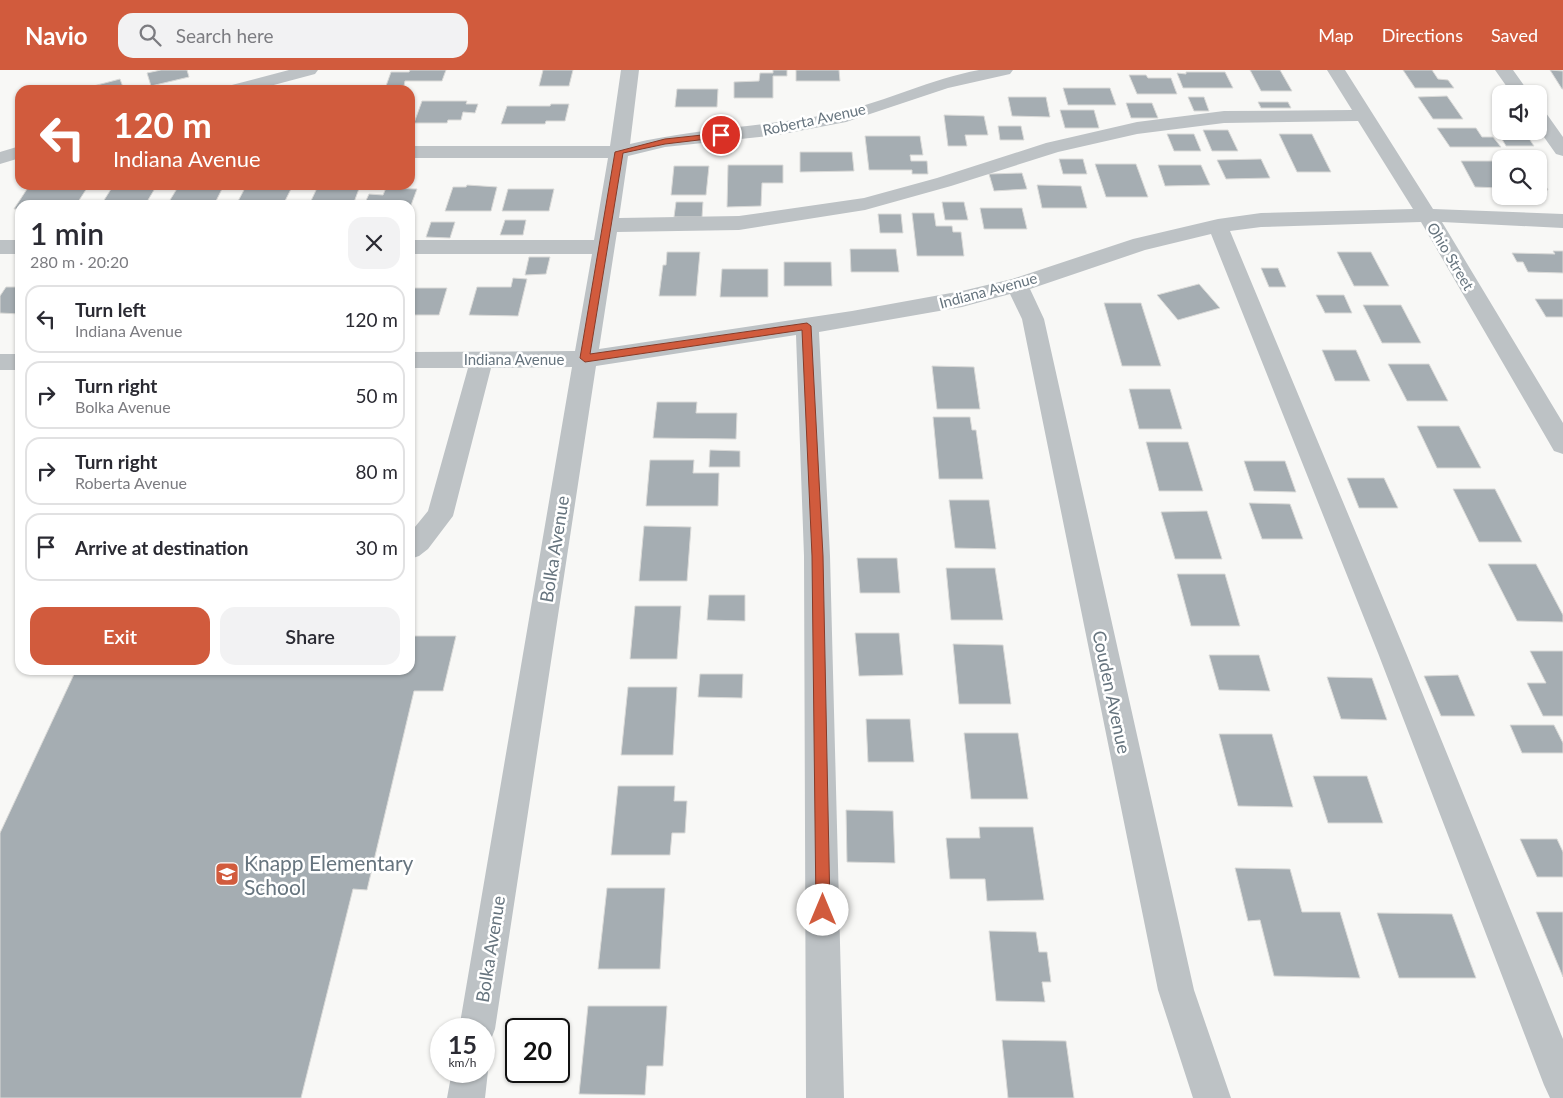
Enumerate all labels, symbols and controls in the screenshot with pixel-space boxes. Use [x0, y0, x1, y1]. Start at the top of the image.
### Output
search box [118, 13, 468, 58]
text: Navio [25, 21, 88, 50]
icon: search [136, 21, 164, 49]
text: Search here [176, 24, 274, 47]
text: Map [1318, 24, 1354, 46]
text: Directions [1382, 24, 1463, 46]
text: Saved [1491, 24, 1538, 46]
map controls [1492, 85, 1547, 205]
button: sound [1492, 85, 1547, 140]
street label: Roberta Avenue [761, 99, 867, 139]
text: 120 m [113, 103, 212, 145]
icon: left [30, 105, 95, 170]
pin [700, 114, 742, 156]
icon: arrive [707, 121, 735, 149]
text: Indiana Avenue [113, 145, 261, 172]
button: search [1492, 150, 1547, 205]
text: 1 min [30, 215, 104, 251]
button: close [348, 217, 400, 269]
street label: Ohio Street [1424, 219, 1479, 294]
text: 280 m · 20:20 [30, 252, 129, 271]
street label: Indiana Avenue [937, 268, 1039, 312]
text: Turn left [75, 298, 146, 321]
icon: left [32, 305, 60, 333]
text: 120 m [344, 308, 398, 331]
text: Indiana Avenue [75, 321, 182, 340]
street label: Indiana Avenue [464, 350, 564, 368]
text: Turn right [75, 374, 157, 397]
icon: right [32, 381, 60, 409]
text: 50 m [355, 384, 398, 407]
text: Bolka Avenue [75, 397, 171, 416]
text: Turn right [75, 450, 157, 473]
icon: right [32, 457, 60, 485]
text: 80 m [355, 460, 398, 483]
text: Roberta Avenue [75, 473, 187, 492]
street label: Bolka Avenue [535, 494, 573, 604]
icon: arrive [32, 533, 60, 561]
text: Arrive at destination [75, 536, 248, 559]
text: 30 m [355, 536, 398, 559]
button: Exit [30, 607, 210, 665]
button: Share [220, 607, 400, 665]
street label: Couden Avenue [1088, 628, 1136, 756]
place label: Knapp Elementary School [244, 850, 414, 899]
school or university icon: Knapp Elementary School [214, 861, 240, 887]
position arrow [796, 883, 848, 935]
street label: Bolka Avenue [471, 894, 509, 1004]
speed limit sign: 20 [505, 1018, 570, 1083]
text: 15 [448, 1029, 477, 1059]
text: km/h [448, 1055, 477, 1070]

